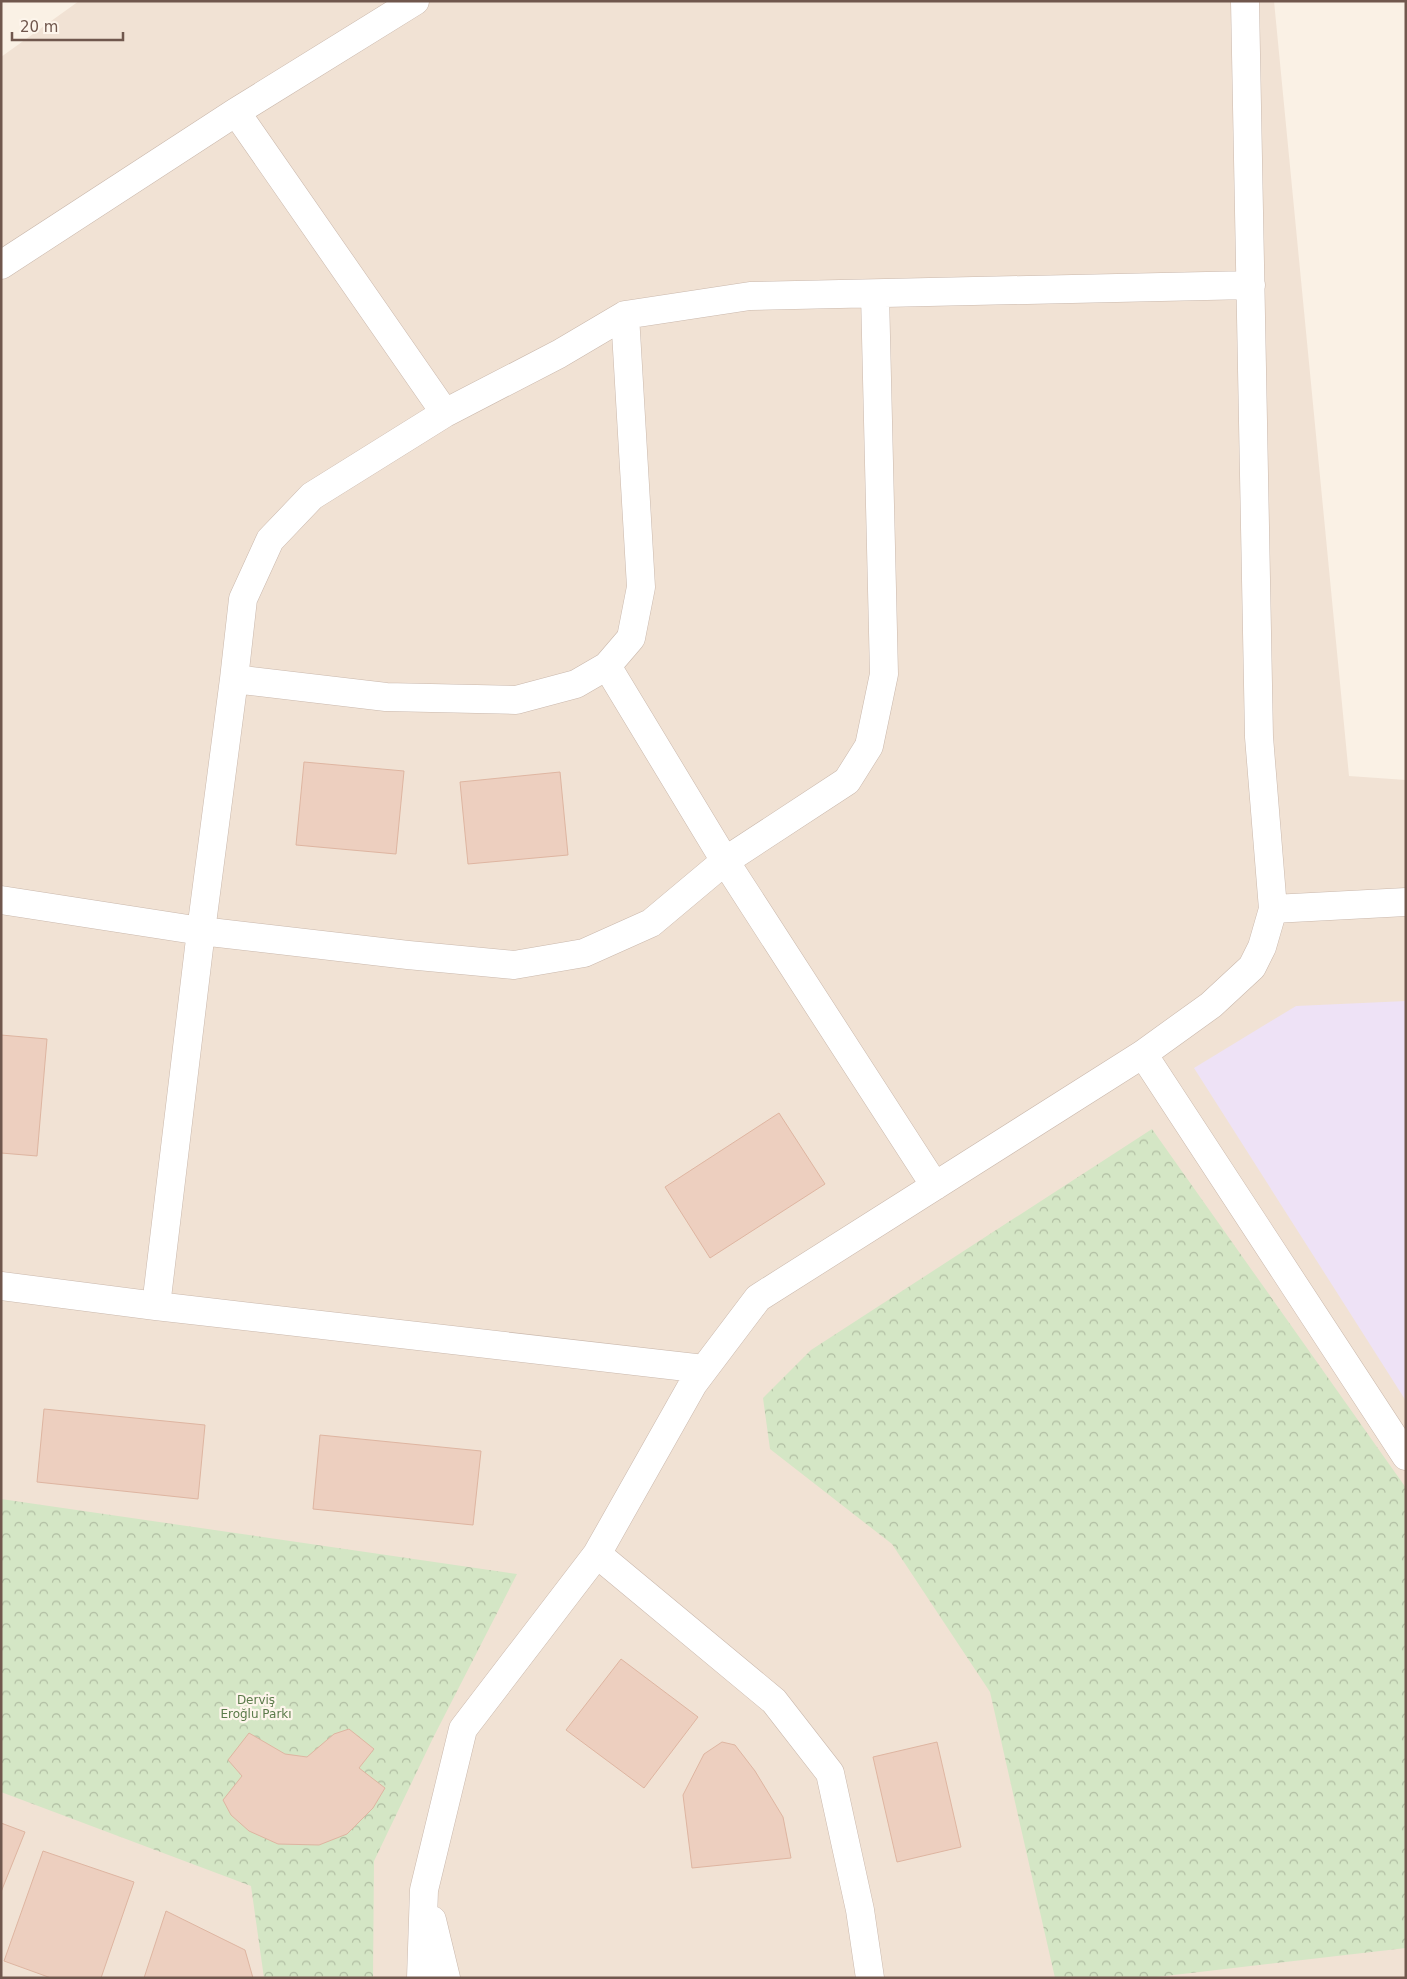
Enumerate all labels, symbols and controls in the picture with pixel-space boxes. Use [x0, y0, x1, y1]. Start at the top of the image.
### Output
scale bar [12, 10, 124, 42]
text: 20 m [20, 18, 58, 36]
park label: Derviş Eroğlu Parkı [220, 1693, 292, 1721]

